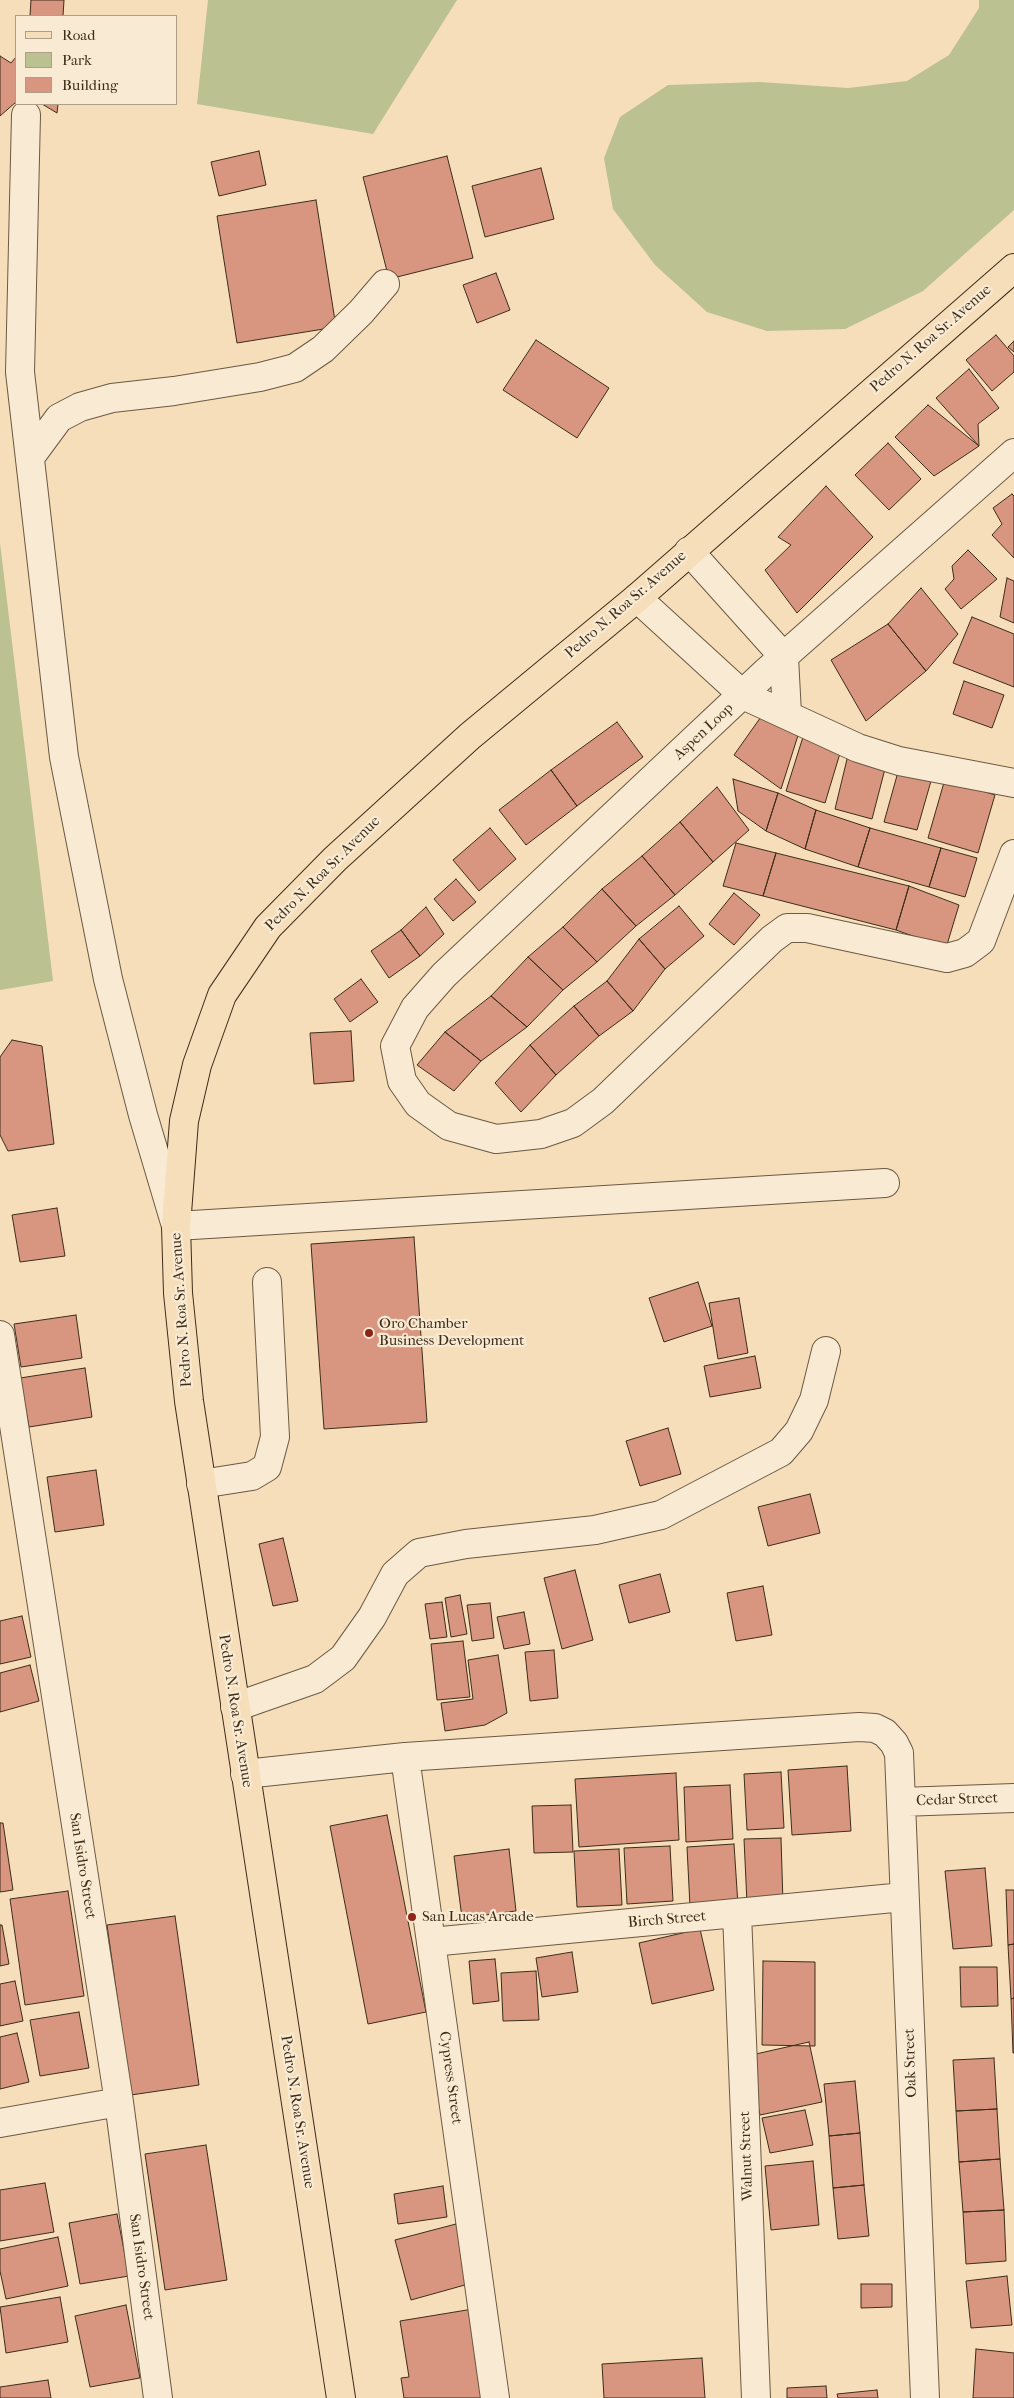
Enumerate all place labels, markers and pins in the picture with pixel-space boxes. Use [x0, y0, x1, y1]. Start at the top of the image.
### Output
place label: Oro Chamber Business Development [379, 1315, 524, 1350]
marker: Oro Chamber Business Development [363, 1327, 375, 1339]
place label: San Lucas Arcade [422, 1908, 534, 1926]
marker: San Lucas Arcade [406, 1911, 418, 1923]

